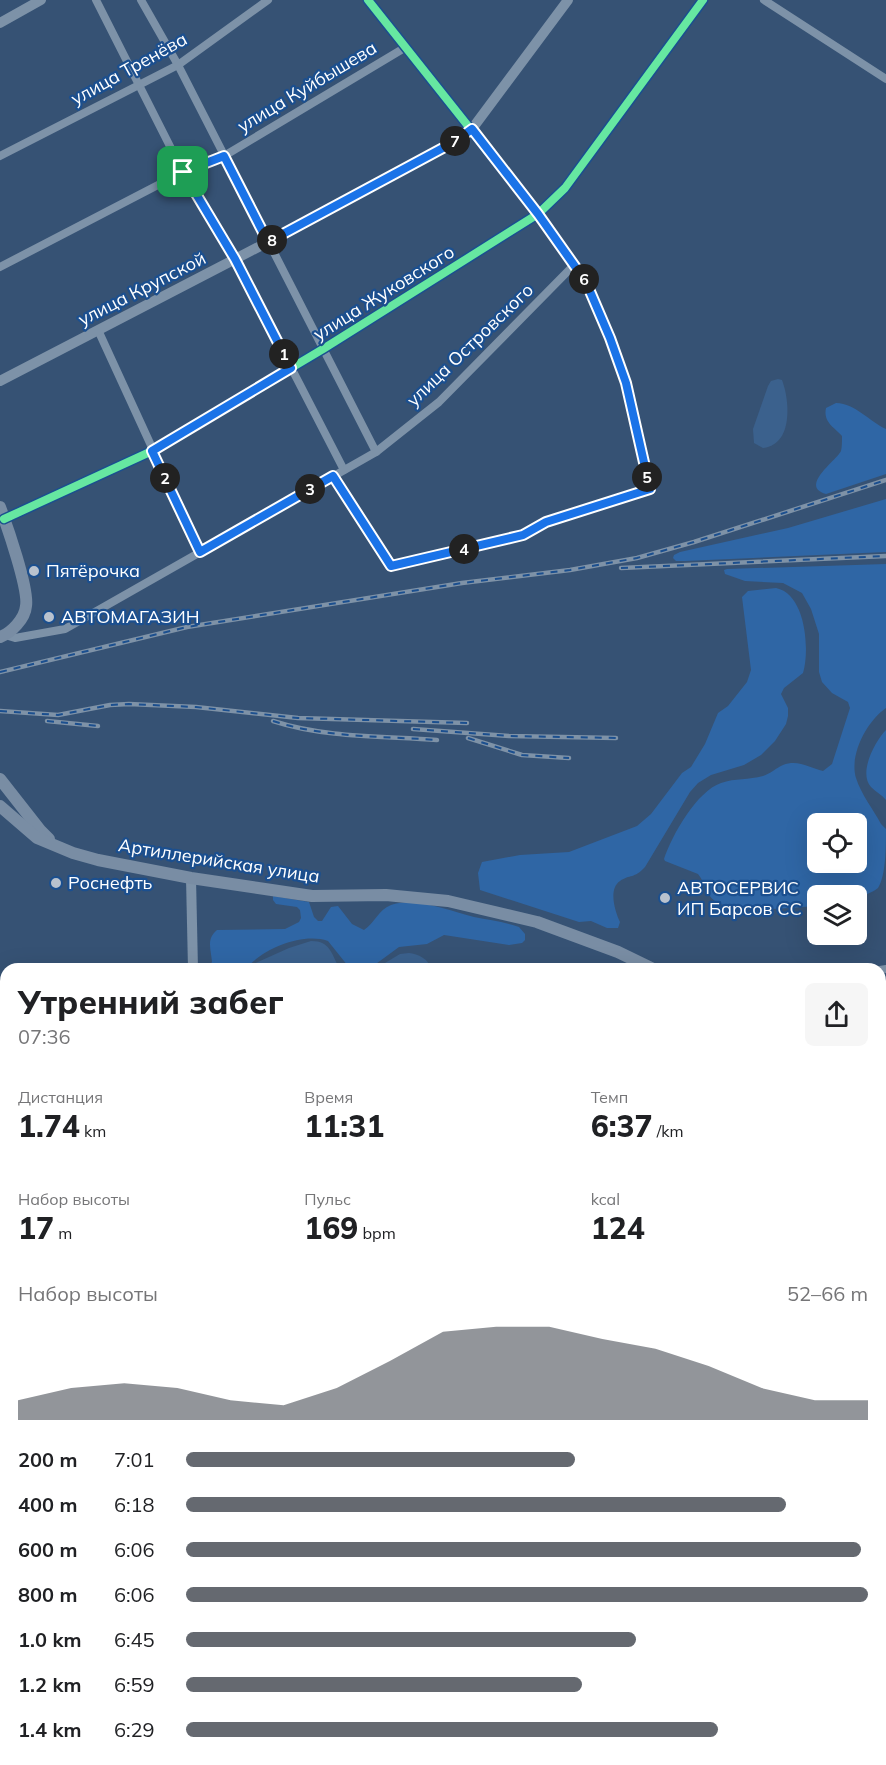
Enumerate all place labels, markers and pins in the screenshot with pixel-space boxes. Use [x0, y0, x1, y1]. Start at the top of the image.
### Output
pin: 7 [440, 126, 470, 156]
pin [157, 146, 208, 197]
pin: 8 [257, 225, 287, 255]
pin: 6 [569, 264, 599, 294]
pin: 1 [269, 339, 299, 369]
pin: 5 [632, 462, 662, 492]
pin: 2 [150, 463, 180, 493]
pin: 3 [295, 474, 325, 504]
pin: 4 [449, 534, 479, 564]
place label: Пятёрочка [46, 559, 140, 582]
marker: Пятёрочка [27, 564, 41, 578]
place label: АВТОМАГАЗИН [61, 605, 200, 628]
marker: АВТОМАГАЗИН [42, 610, 56, 624]
place label: Роснефть [68, 871, 153, 894]
marker: Роснефть [49, 876, 63, 890]
place label: АВТОСЕРВИС ИП Барсов СС [677, 876, 802, 920]
marker: АВТОСЕРВИС ИП Барсов СС [658, 891, 672, 905]

